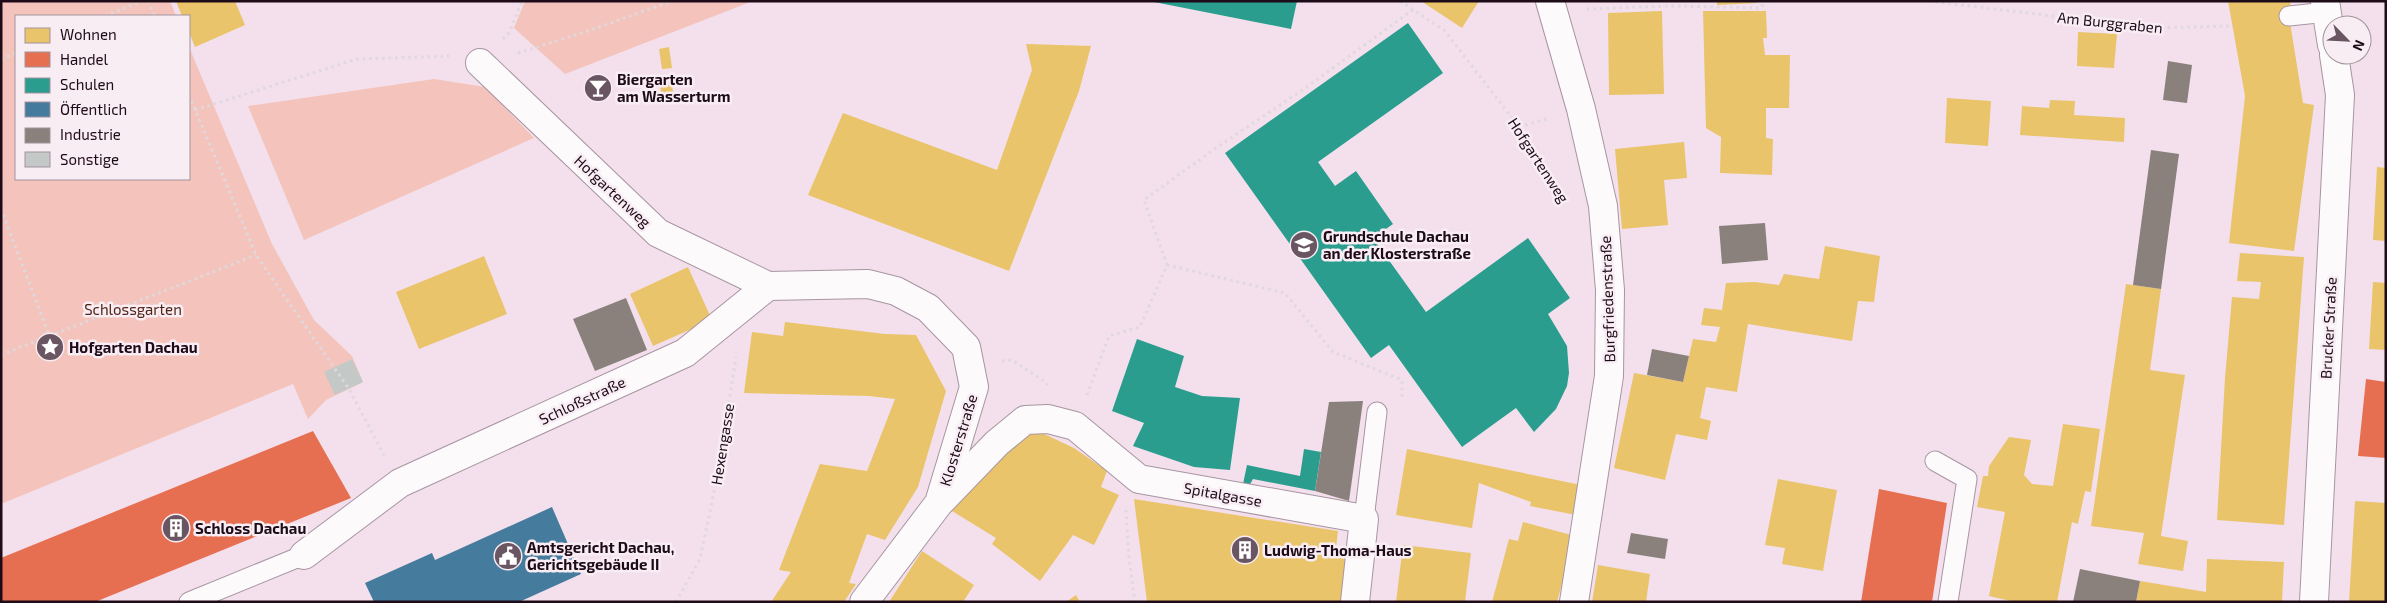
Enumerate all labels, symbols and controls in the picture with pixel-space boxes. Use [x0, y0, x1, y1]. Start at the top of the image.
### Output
street label: Am Burggraben [2056, 8, 2164, 36]
legend [15, 15, 190, 180]
north arrow [2322, 15, 2372, 65]
text: Wohnen [60, 25, 117, 43]
text: N [2350, 37, 2369, 54]
text: Handel [60, 50, 109, 68]
place label: Biergarten am Wasserturm [617, 70, 730, 105]
bar icon: Biergarten am Wasserturm [583, 73, 613, 103]
text: Schulen [60, 75, 114, 93]
text: Öffentlich [60, 100, 127, 118]
street label: Hofgartenweg [1505, 114, 1574, 207]
text: Industrie [60, 125, 121, 143]
text: Sonstige [60, 150, 119, 168]
street label: Hofgartenweg [571, 151, 655, 231]
place label: Grundschule Dachau an der Klosterstraße [1323, 227, 1471, 262]
school or university icon: Grundschule Dachau an der Klosterstraße [1289, 230, 1319, 260]
street label: Burgfriedenstraße [1596, 235, 1618, 363]
street label: Brucker Straße [2316, 277, 2340, 379]
park label: Schlossgarten [84, 300, 182, 318]
place icon: Hofgarten Dachau [35, 332, 65, 362]
place label: Hofgarten Dachau [69, 338, 198, 356]
street label: Schloßstraße [536, 372, 628, 428]
street label: Klosterstraße [936, 392, 980, 488]
street label: Hexengasse [707, 402, 737, 486]
street label: Spitalgasse [1182, 478, 1264, 510]
building icon: Schloss Dachau [161, 513, 191, 543]
place label: Schloss Dachau [195, 519, 306, 537]
building icon: Ludwig-Thoma-Haus [1230, 535, 1260, 565]
place label: Amtsgericht Dachau, Gerichtsgebäude II [527, 538, 674, 573]
public building icon: Amtsgericht Dachau, Gerichtsgebäude II [493, 541, 523, 571]
place label: Ludwig-Thoma-Haus [1264, 541, 1412, 559]

